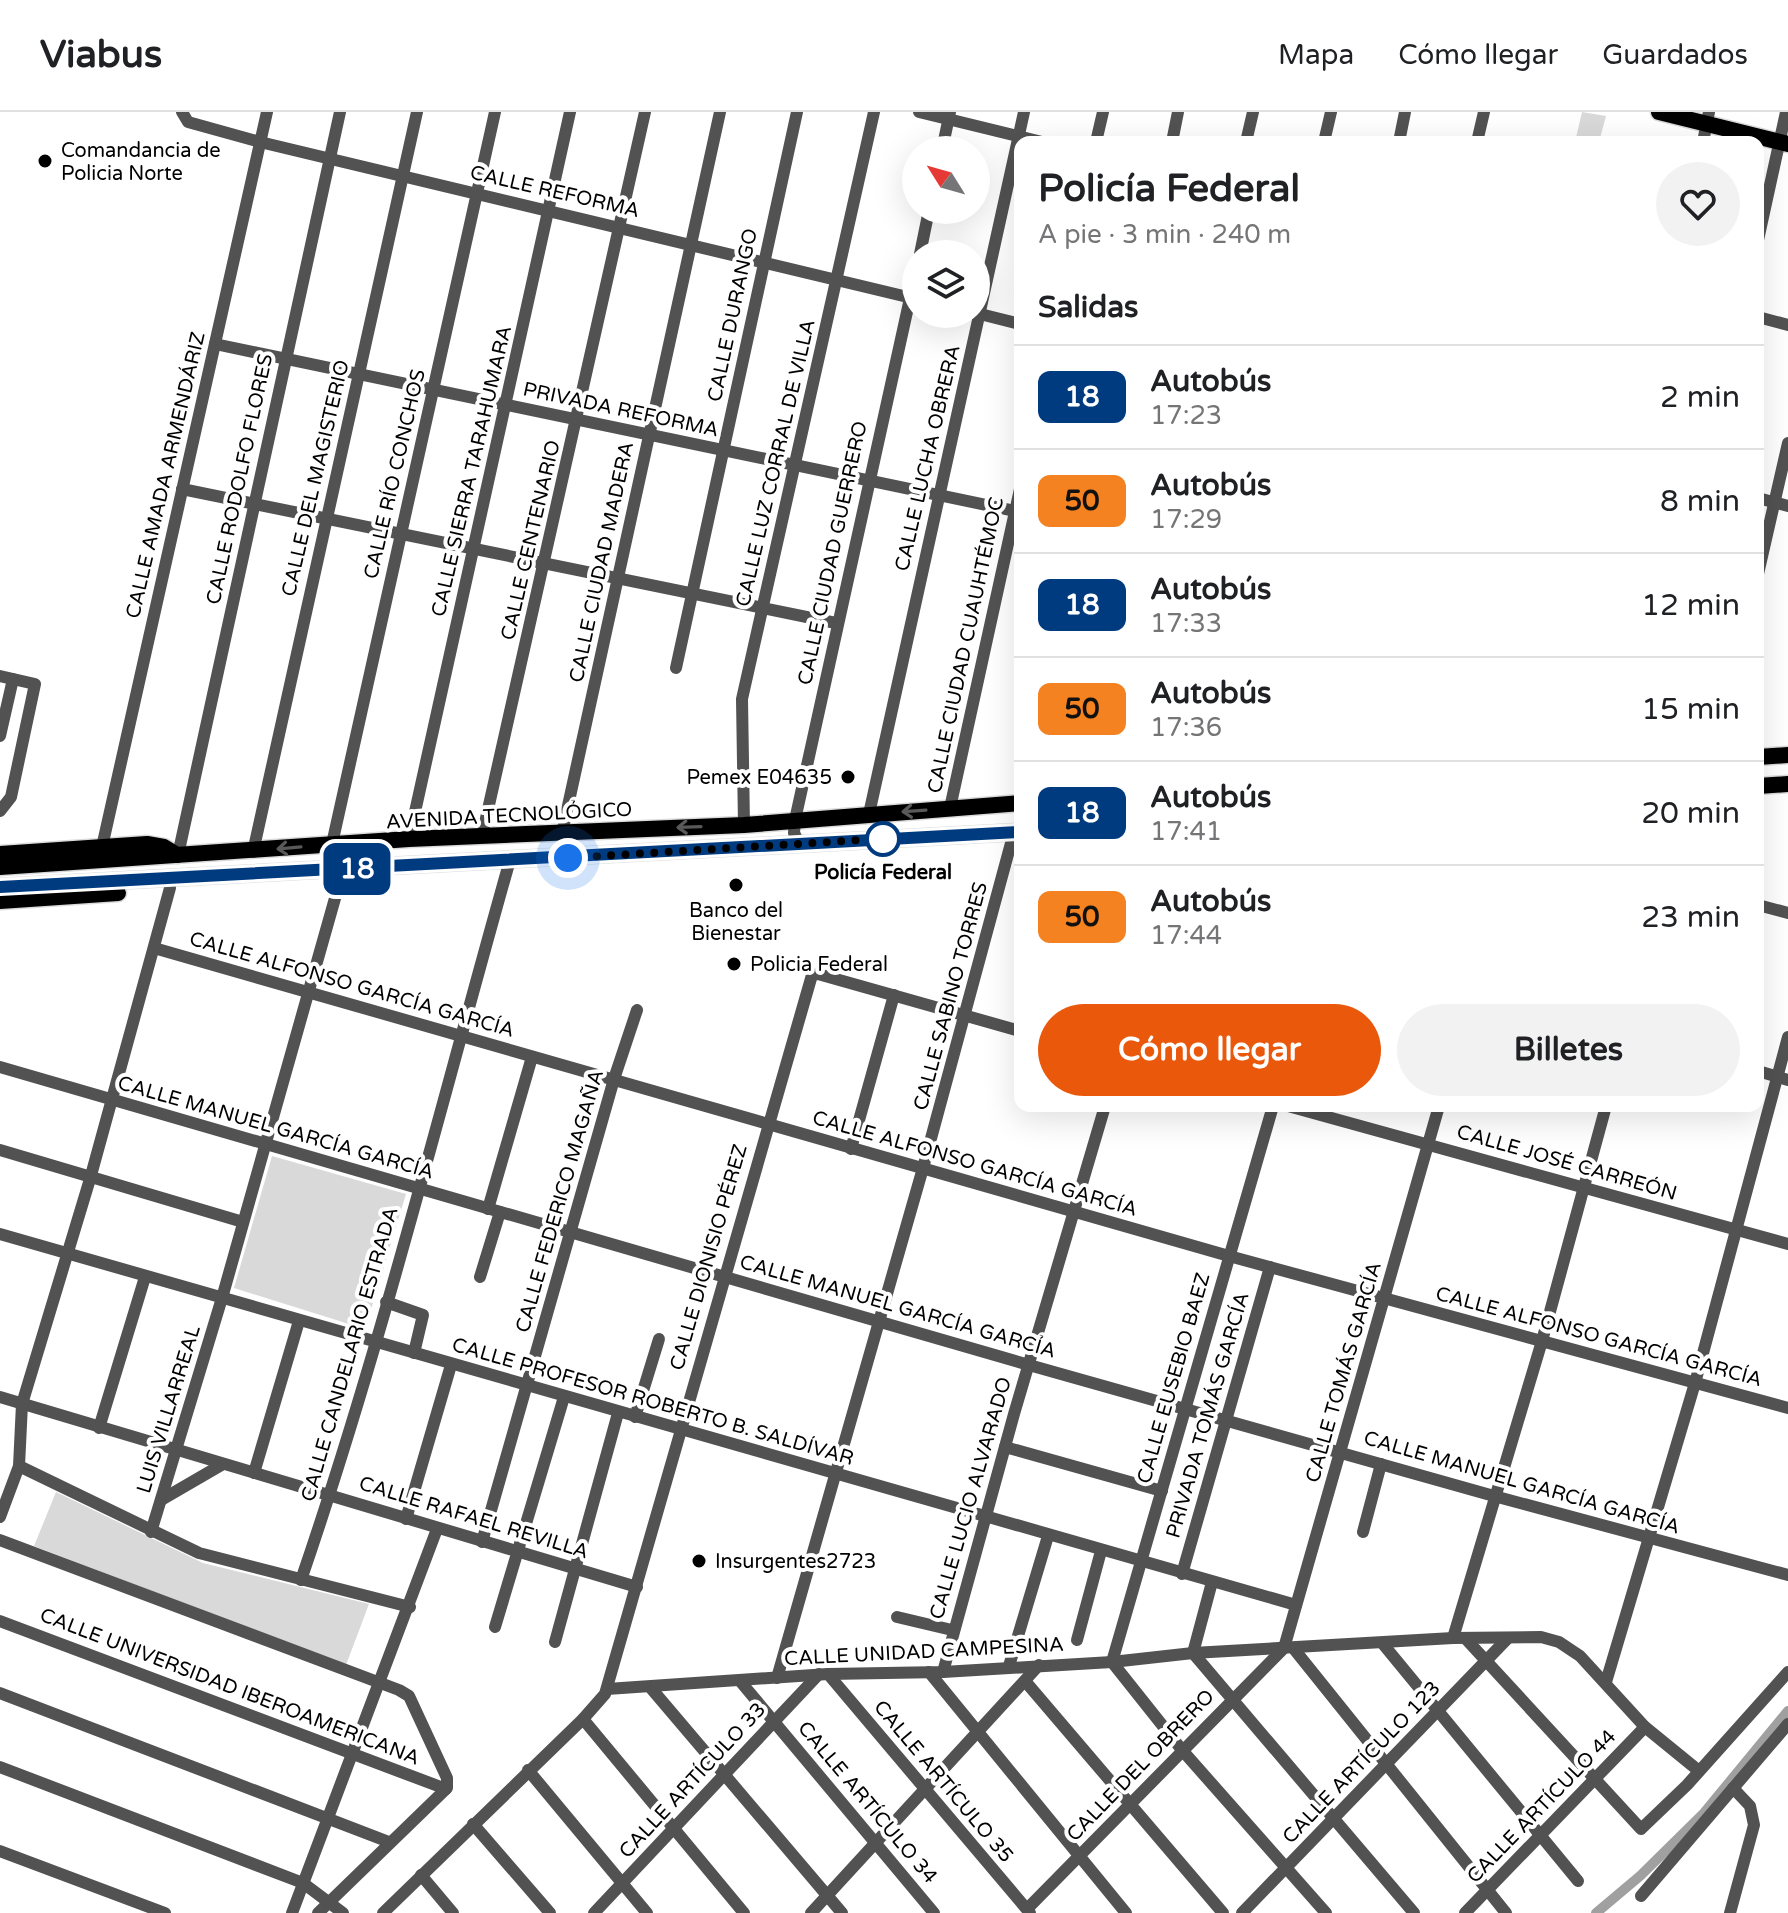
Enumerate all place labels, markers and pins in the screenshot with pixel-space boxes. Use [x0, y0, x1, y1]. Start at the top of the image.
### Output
place label: Comandancia de Policia Norte [61, 139, 221, 186]
marker: Comandancia de Policia Norte [36, 152, 54, 170]
place label: Pemex E04635 [686, 766, 832, 790]
marker: Pemex E04635 [839, 768, 857, 786]
marker: Policía Federal [866, 822, 900, 856]
place label: Policía Federal [814, 861, 952, 885]
marker: Banco del Bienestar [727, 876, 745, 894]
place label: Banco del Bienestar [689, 899, 783, 946]
place label: Policia Federal [750, 953, 888, 977]
marker: Policia Federal [725, 955, 743, 973]
place label: Insurgentes2723 [715, 1550, 876, 1574]
marker: Insurgentes2723 [690, 1552, 708, 1570]

